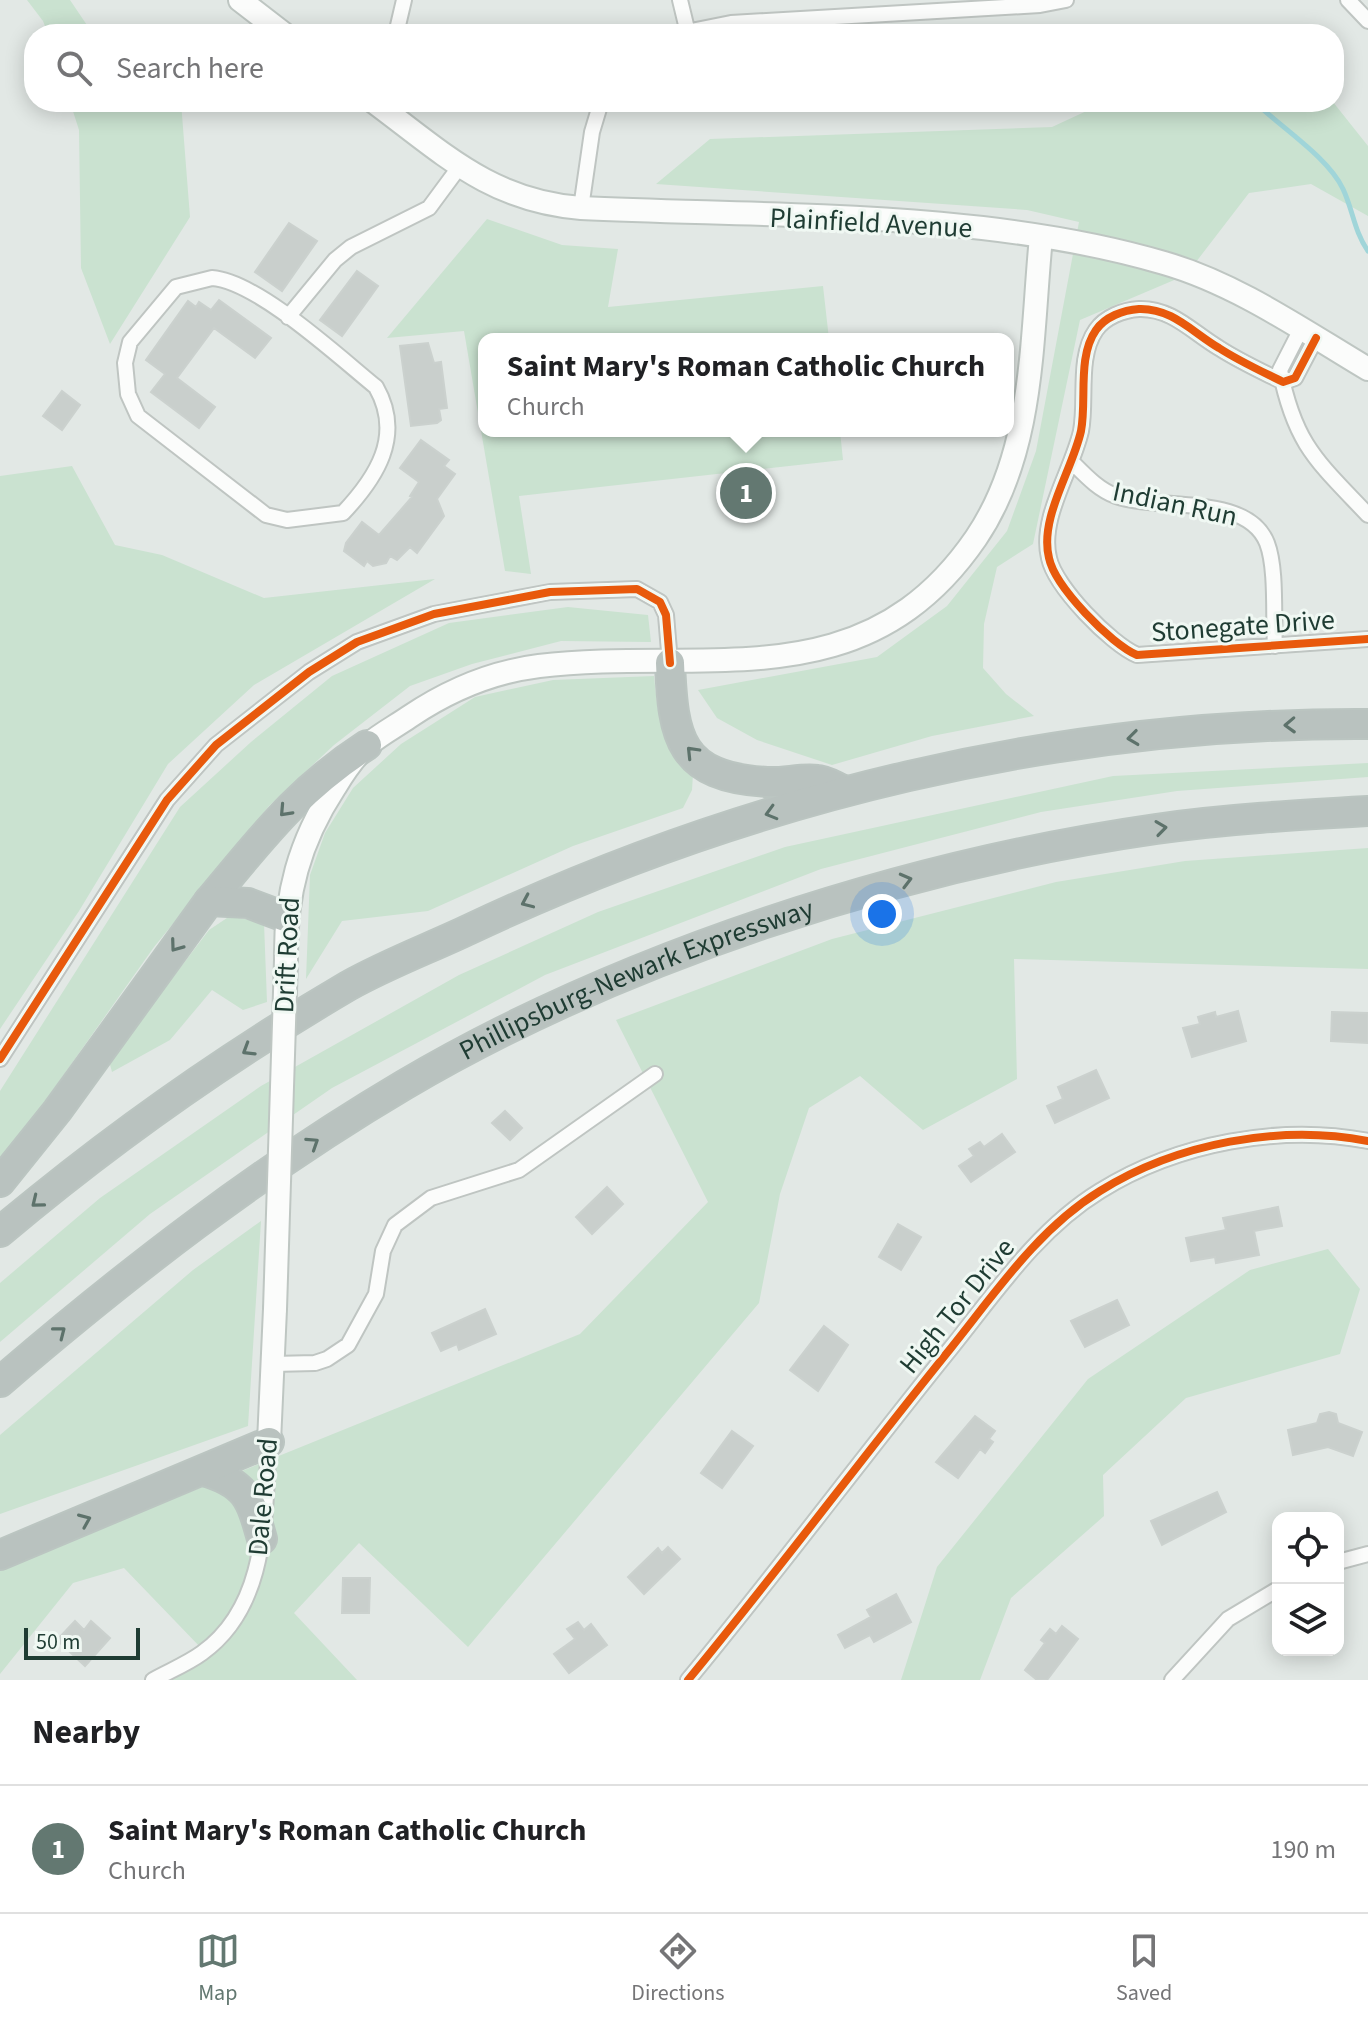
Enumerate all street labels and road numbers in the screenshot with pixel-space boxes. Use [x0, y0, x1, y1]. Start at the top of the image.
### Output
street label: Plainfield Avenue [769, 198, 973, 248]
street label: Indian Run [1109, 471, 1241, 537]
street label: Stonegate Drive [1150, 600, 1336, 652]
street label: Phillipsburg-Newark Expressway [452, 889, 818, 1071]
street label: Drift Road [264, 896, 310, 1014]
street label: High Tor Drive [890, 1230, 1024, 1382]
street label: Dale Road [238, 1436, 288, 1558]

